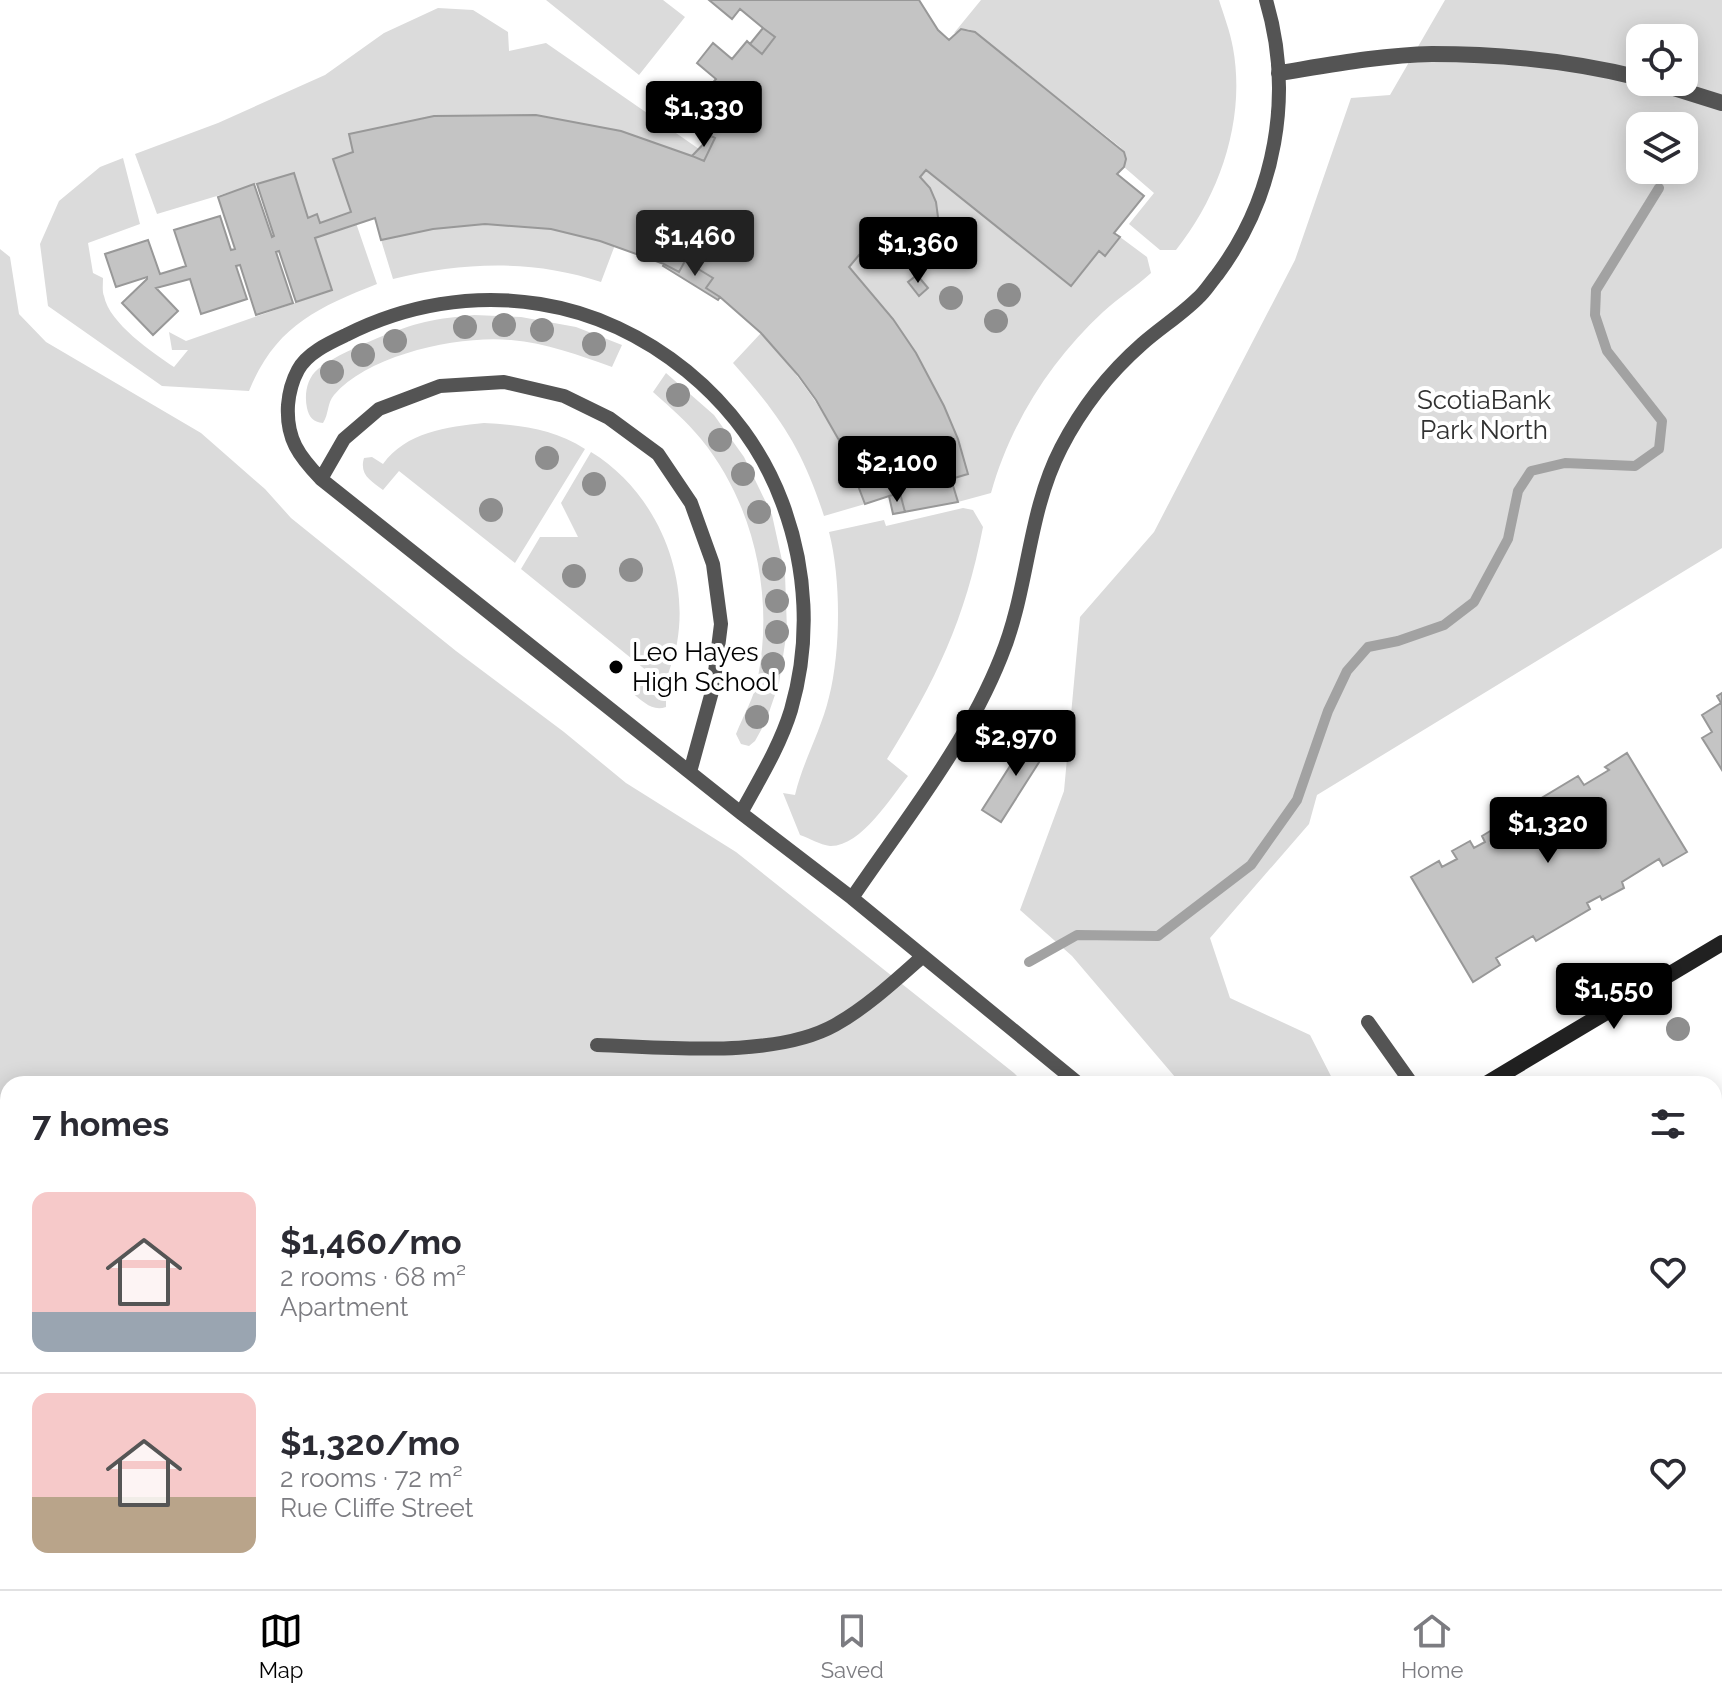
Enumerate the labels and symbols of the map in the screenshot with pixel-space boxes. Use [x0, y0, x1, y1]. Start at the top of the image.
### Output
pin: $1,330 [639, 81, 769, 149]
pin: $1,460 [630, 210, 760, 278]
pin: $1,360 [853, 217, 983, 285]
park label: ScotiaBank Park North [1417, 385, 1551, 445]
pin: $2,100 [832, 436, 962, 504]
place label: Leo Hayes High School [632, 637, 779, 697]
marker: Leo Hayes High School [607, 658, 625, 676]
pin: $2,970 [951, 710, 1081, 778]
pin: $1,320 [1483, 797, 1613, 865]
pin: $1,550 [1549, 963, 1679, 1031]

